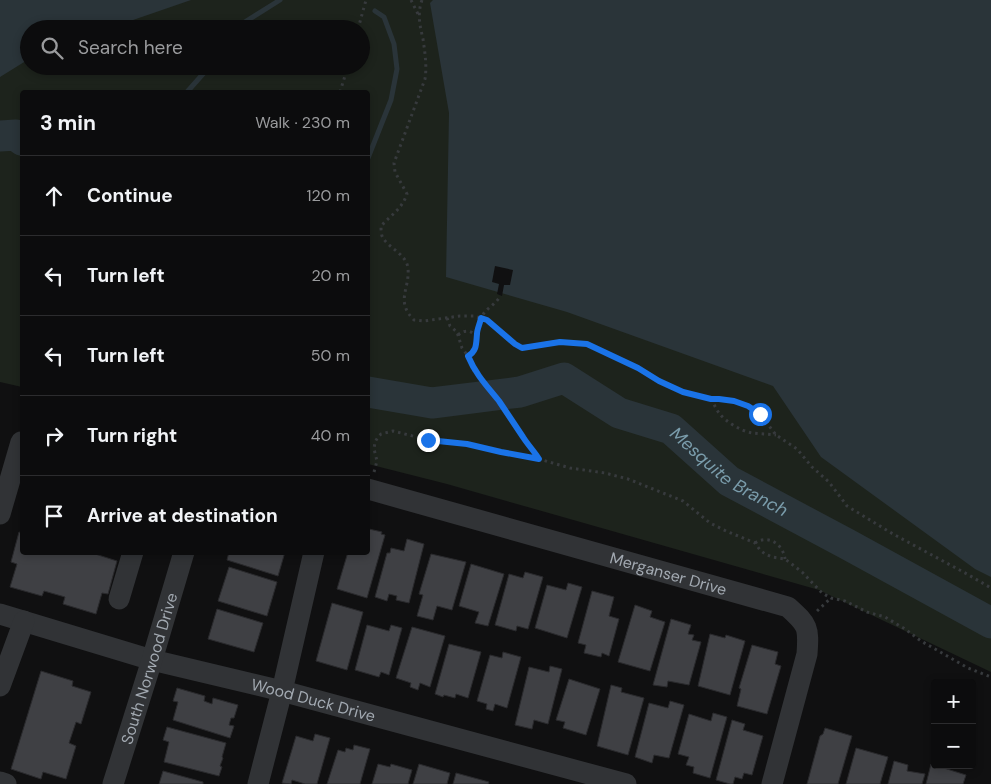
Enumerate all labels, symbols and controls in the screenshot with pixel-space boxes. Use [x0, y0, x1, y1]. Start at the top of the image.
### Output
search box [20, 20, 370, 75]
icon: search [38, 34, 66, 62]
text: Search here [78, 35, 183, 60]
text: 3 min [40, 109, 96, 137]
text: Walk · 230 m [255, 112, 350, 133]
icon: ahead [40, 182, 68, 210]
text: Continue [87, 183, 173, 208]
text: 120 m [306, 185, 350, 206]
icon: left [40, 262, 68, 290]
text: Turn left [87, 263, 165, 288]
text: 20 m [311, 265, 350, 286]
icon: left [40, 342, 68, 370]
text: Turn left [87, 343, 165, 368]
text: 50 m [311, 345, 350, 366]
route start [749, 403, 772, 426]
icon: right [40, 422, 68, 450]
water label: Mesquite Branch [665, 422, 792, 522]
text: Turn right [87, 423, 177, 448]
text: 40 m [311, 425, 350, 446]
route end [417, 429, 440, 452]
icon: arrive [40, 502, 68, 530]
text: Arrive at destination [87, 503, 278, 528]
street label: Merganser Drive [607, 547, 729, 600]
street label: South Norwood Drive [116, 590, 182, 747]
street label: Wood Duck Drive [249, 674, 378, 727]
map controls [931, 679, 976, 769]
button: + [931, 679, 976, 724]
button: − [931, 724, 976, 769]

